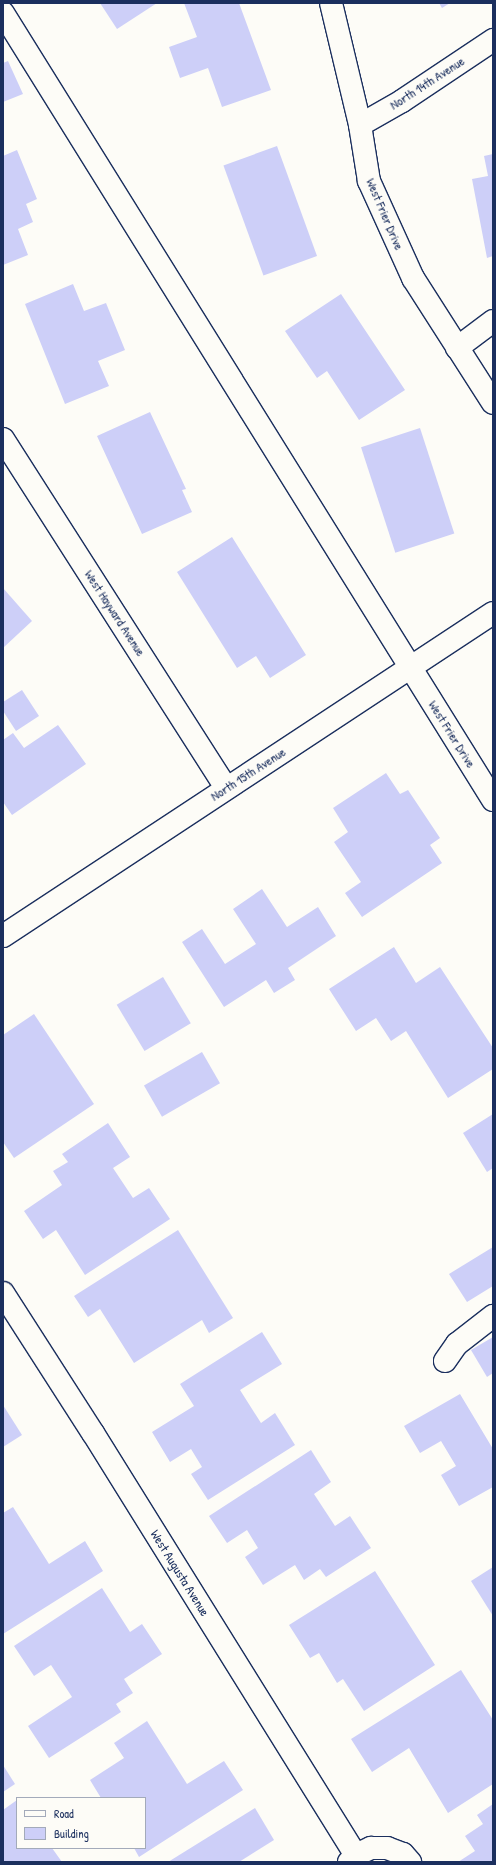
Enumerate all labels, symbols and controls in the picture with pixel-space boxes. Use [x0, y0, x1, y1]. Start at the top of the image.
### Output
street label: North 14th Avenue [387, 53, 467, 113]
street label: West Frier Drive [363, 176, 407, 252]
street label: West Hayward Avenue [81, 567, 149, 659]
street label: West Frier Drive [425, 698, 479, 770]
street label: North 15th Avenue [208, 744, 288, 804]
street label: West Augusta Avenue [147, 1527, 213, 1619]
legend [16, 1797, 146, 1849]
text: Road [54, 1805, 74, 1822]
text: Building [54, 1825, 89, 1842]

